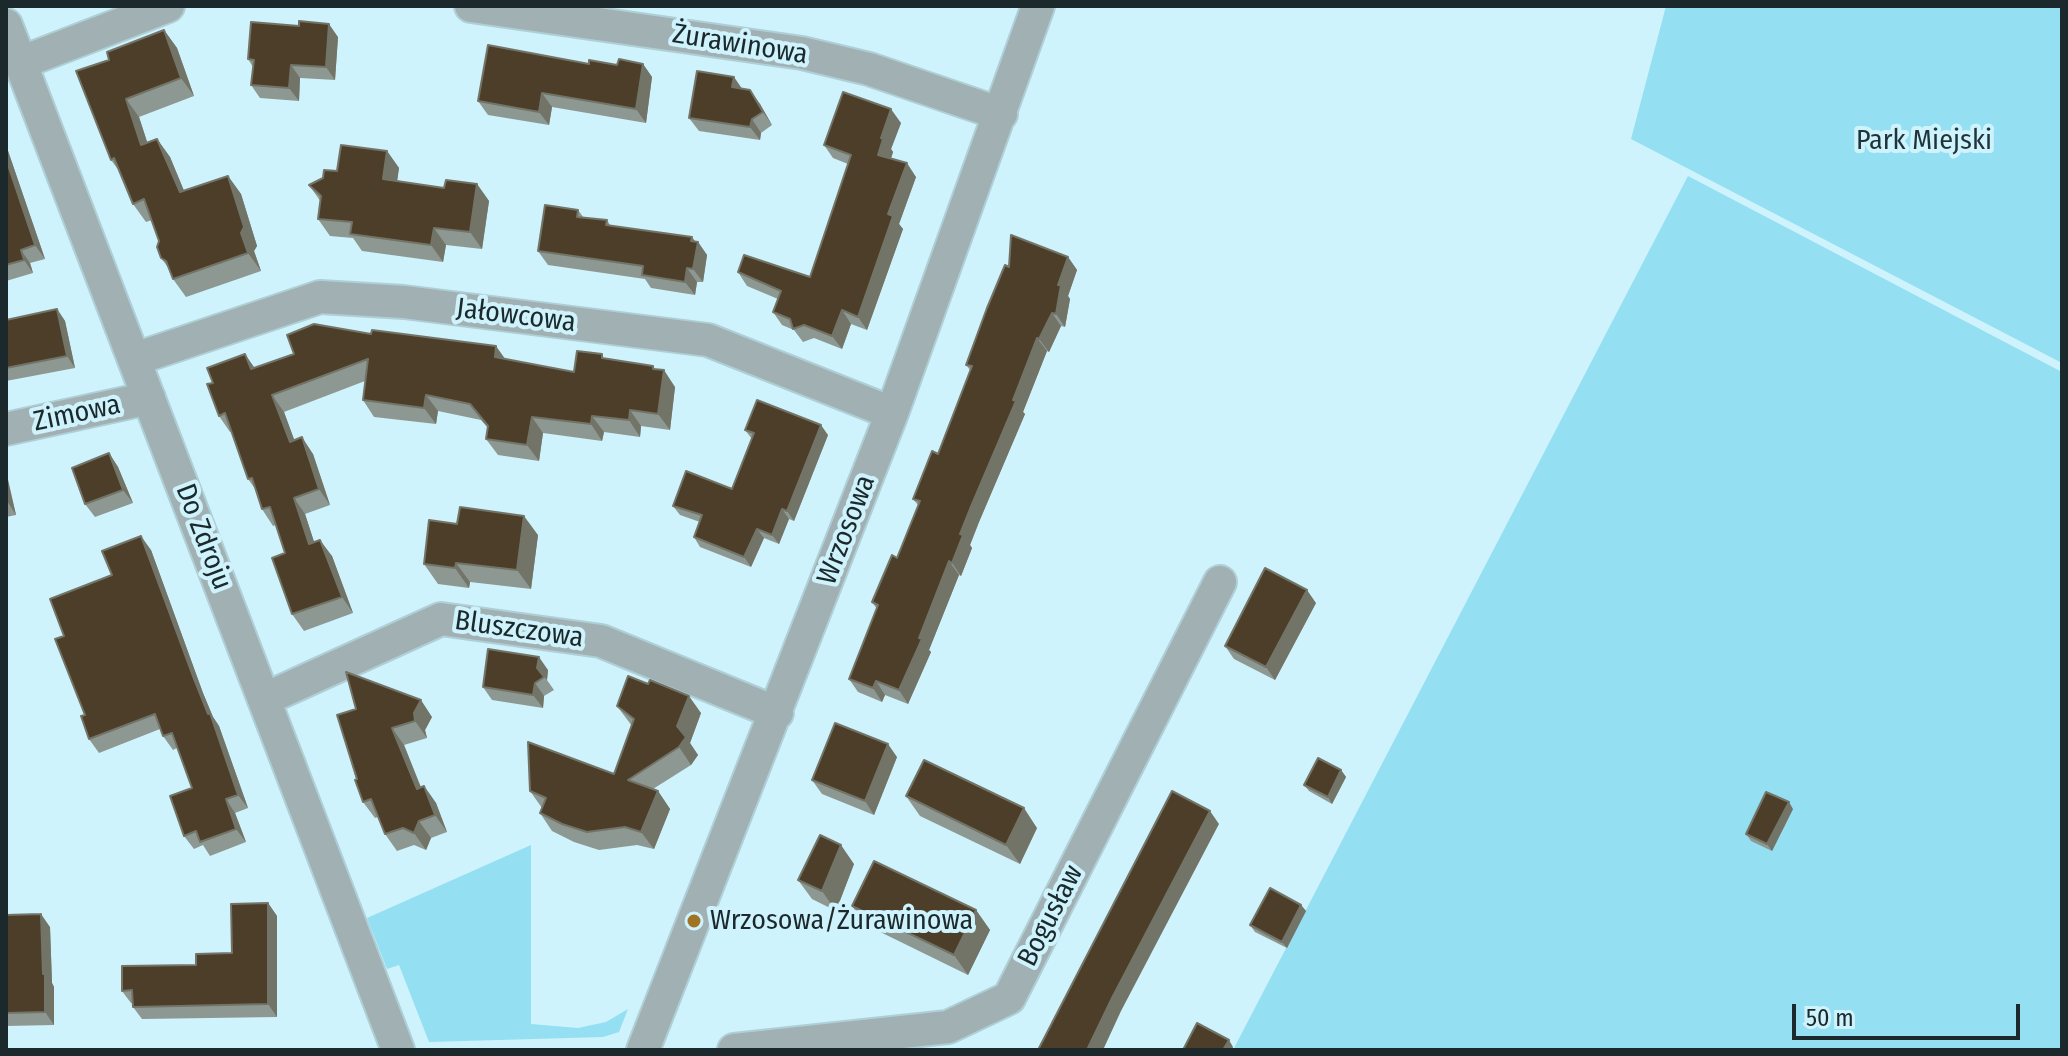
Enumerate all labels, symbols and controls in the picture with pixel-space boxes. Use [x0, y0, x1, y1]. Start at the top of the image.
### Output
street label: Żurawinowa [670, 18, 810, 72]
park label: Park Miejski [1856, 124, 1992, 158]
street label: Jałowcowa [454, 292, 578, 340]
street label: Zimowa [30, 388, 124, 440]
street label: Wrzosowa [811, 471, 883, 589]
street label: Do Zdroju [167, 479, 239, 595]
street label: Bluszczowa [453, 604, 585, 656]
street label: Bogusław [1011, 860, 1091, 972]
place label: Wrzosowa/Żurawinowa [710, 904, 973, 938]
marker: Wrzosowa/Żurawinowa [685, 912, 703, 930]
scale bar [1796, 988, 2024, 1038]
text: 50 m [1806, 1004, 1854, 1032]

